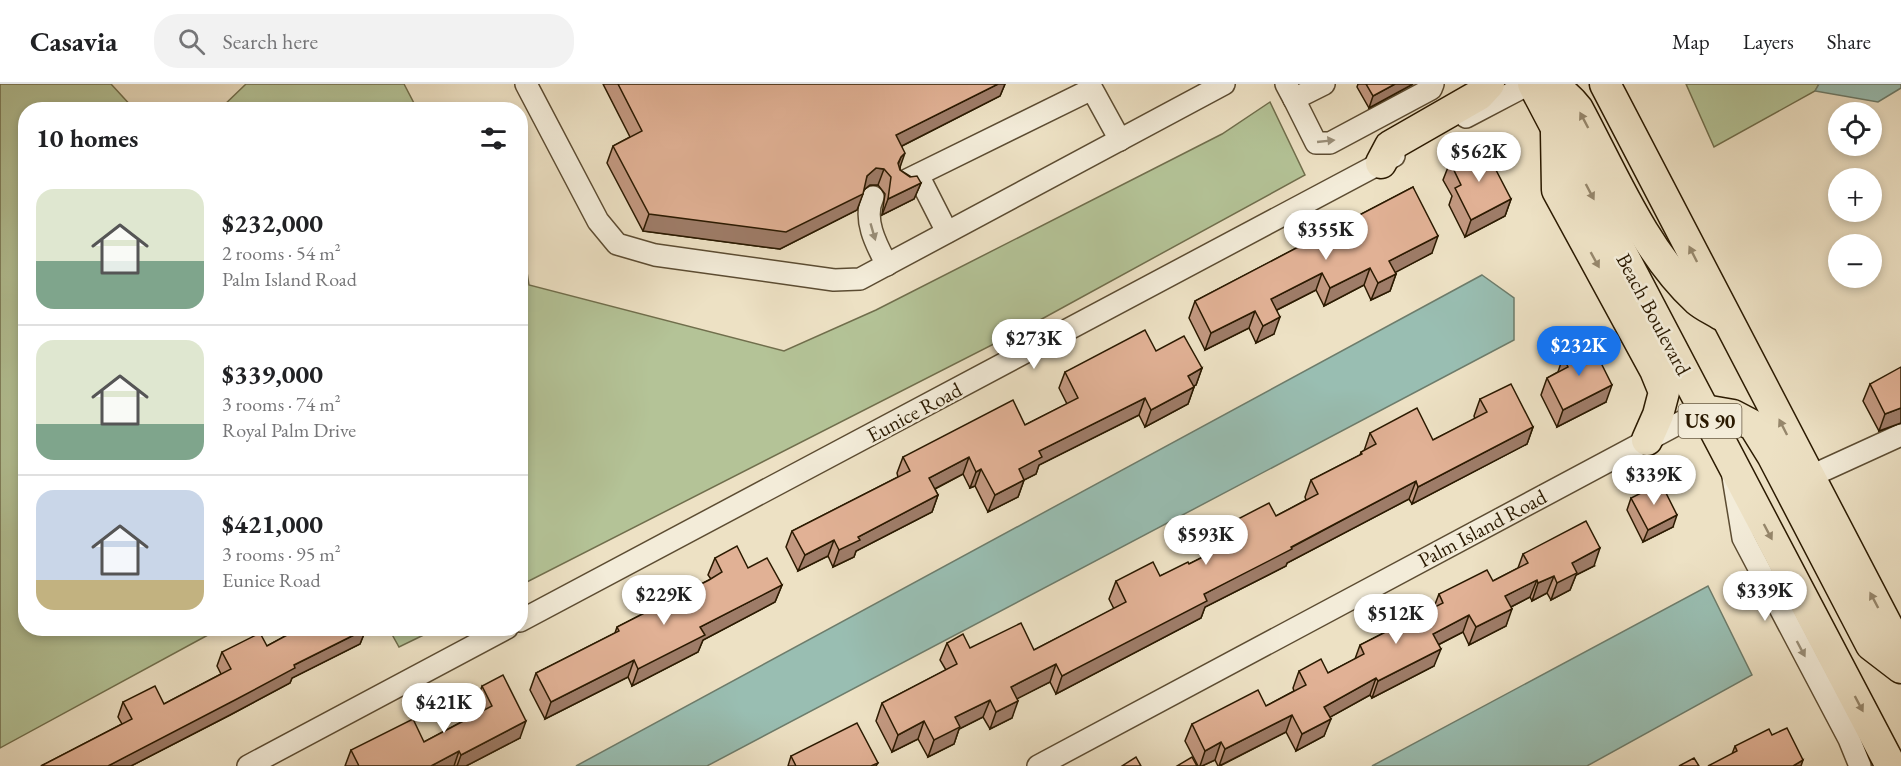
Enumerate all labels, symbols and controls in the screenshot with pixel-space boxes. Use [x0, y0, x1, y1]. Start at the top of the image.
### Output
search box [154, 14, 574, 68]
text: Casavia [30, 23, 118, 59]
icon: search [175, 25, 208, 58]
text: Search here [223, 27, 318, 56]
text: Map [1672, 28, 1710, 55]
text: Layers [1743, 28, 1794, 55]
text: Share [1827, 28, 1871, 55]
map controls [1828, 102, 1882, 288]
button: locate [1828, 102, 1882, 156]
one-way arrow [1579, 112, 1589, 129]
text: 10 homes [36, 121, 138, 155]
icon: filters [477, 122, 510, 155]
pin: $562K [1437, 132, 1521, 183]
one-way arrow [1317, 136, 1336, 146]
text: $562K [1451, 138, 1507, 164]
button: + [1828, 168, 1882, 222]
one-way arrow [1585, 183, 1595, 200]
text: $232,000 [222, 206, 323, 240]
pin: $355K [1284, 210, 1368, 261]
icon: home [84, 213, 156, 285]
text: $355K [1298, 216, 1354, 242]
one-way arrow [869, 223, 878, 241]
button: − [1828, 234, 1882, 288]
text: 2 rooms · 54 m² [222, 240, 341, 266]
one-way arrow [1688, 246, 1698, 263]
street label: Beach Boulevard [1611, 248, 1698, 380]
one-way arrow [1590, 252, 1601, 268]
text: Palm Island Road [222, 266, 357, 292]
pin: $273K [992, 319, 1076, 370]
text: $273K [1006, 325, 1062, 351]
pin: $232K [1537, 326, 1621, 377]
text: $232K [1551, 332, 1607, 358]
text: $339,000 [222, 357, 323, 391]
icon: home [84, 364, 156, 436]
street label: Eunice Road [862, 376, 966, 448]
text: 3 rooms · 74 m² [222, 391, 341, 417]
road number: US 90 [1678, 404, 1742, 438]
text: Royal Palm Drive [222, 417, 356, 443]
one-way arrow [1778, 419, 1788, 436]
pin: $339K [1612, 455, 1696, 506]
text: $339K [1626, 461, 1682, 487]
street label: Palm Island Road [1413, 483, 1551, 573]
text: $421,000 [222, 507, 323, 541]
icon: home [84, 514, 156, 586]
pin: $593K [1164, 515, 1248, 566]
text: $593K [1178, 521, 1234, 547]
one-way arrow [1763, 523, 1773, 540]
text: 3 rooms · 95 m² [222, 541, 341, 567]
text: Eunice Road [222, 567, 321, 593]
pin: $339K [1723, 571, 1807, 622]
pin: $229K [622, 575, 706, 626]
text: $339K [1737, 577, 1793, 603]
text: $229K [636, 581, 692, 607]
one-way arrow [1869, 591, 1879, 608]
pin: $512K [1354, 594, 1438, 645]
text: $512K [1368, 600, 1424, 626]
one-way arrow [1796, 641, 1806, 658]
pin: $421K [402, 683, 486, 734]
text: $421K [416, 689, 472, 715]
one-way arrow [1854, 696, 1864, 713]

